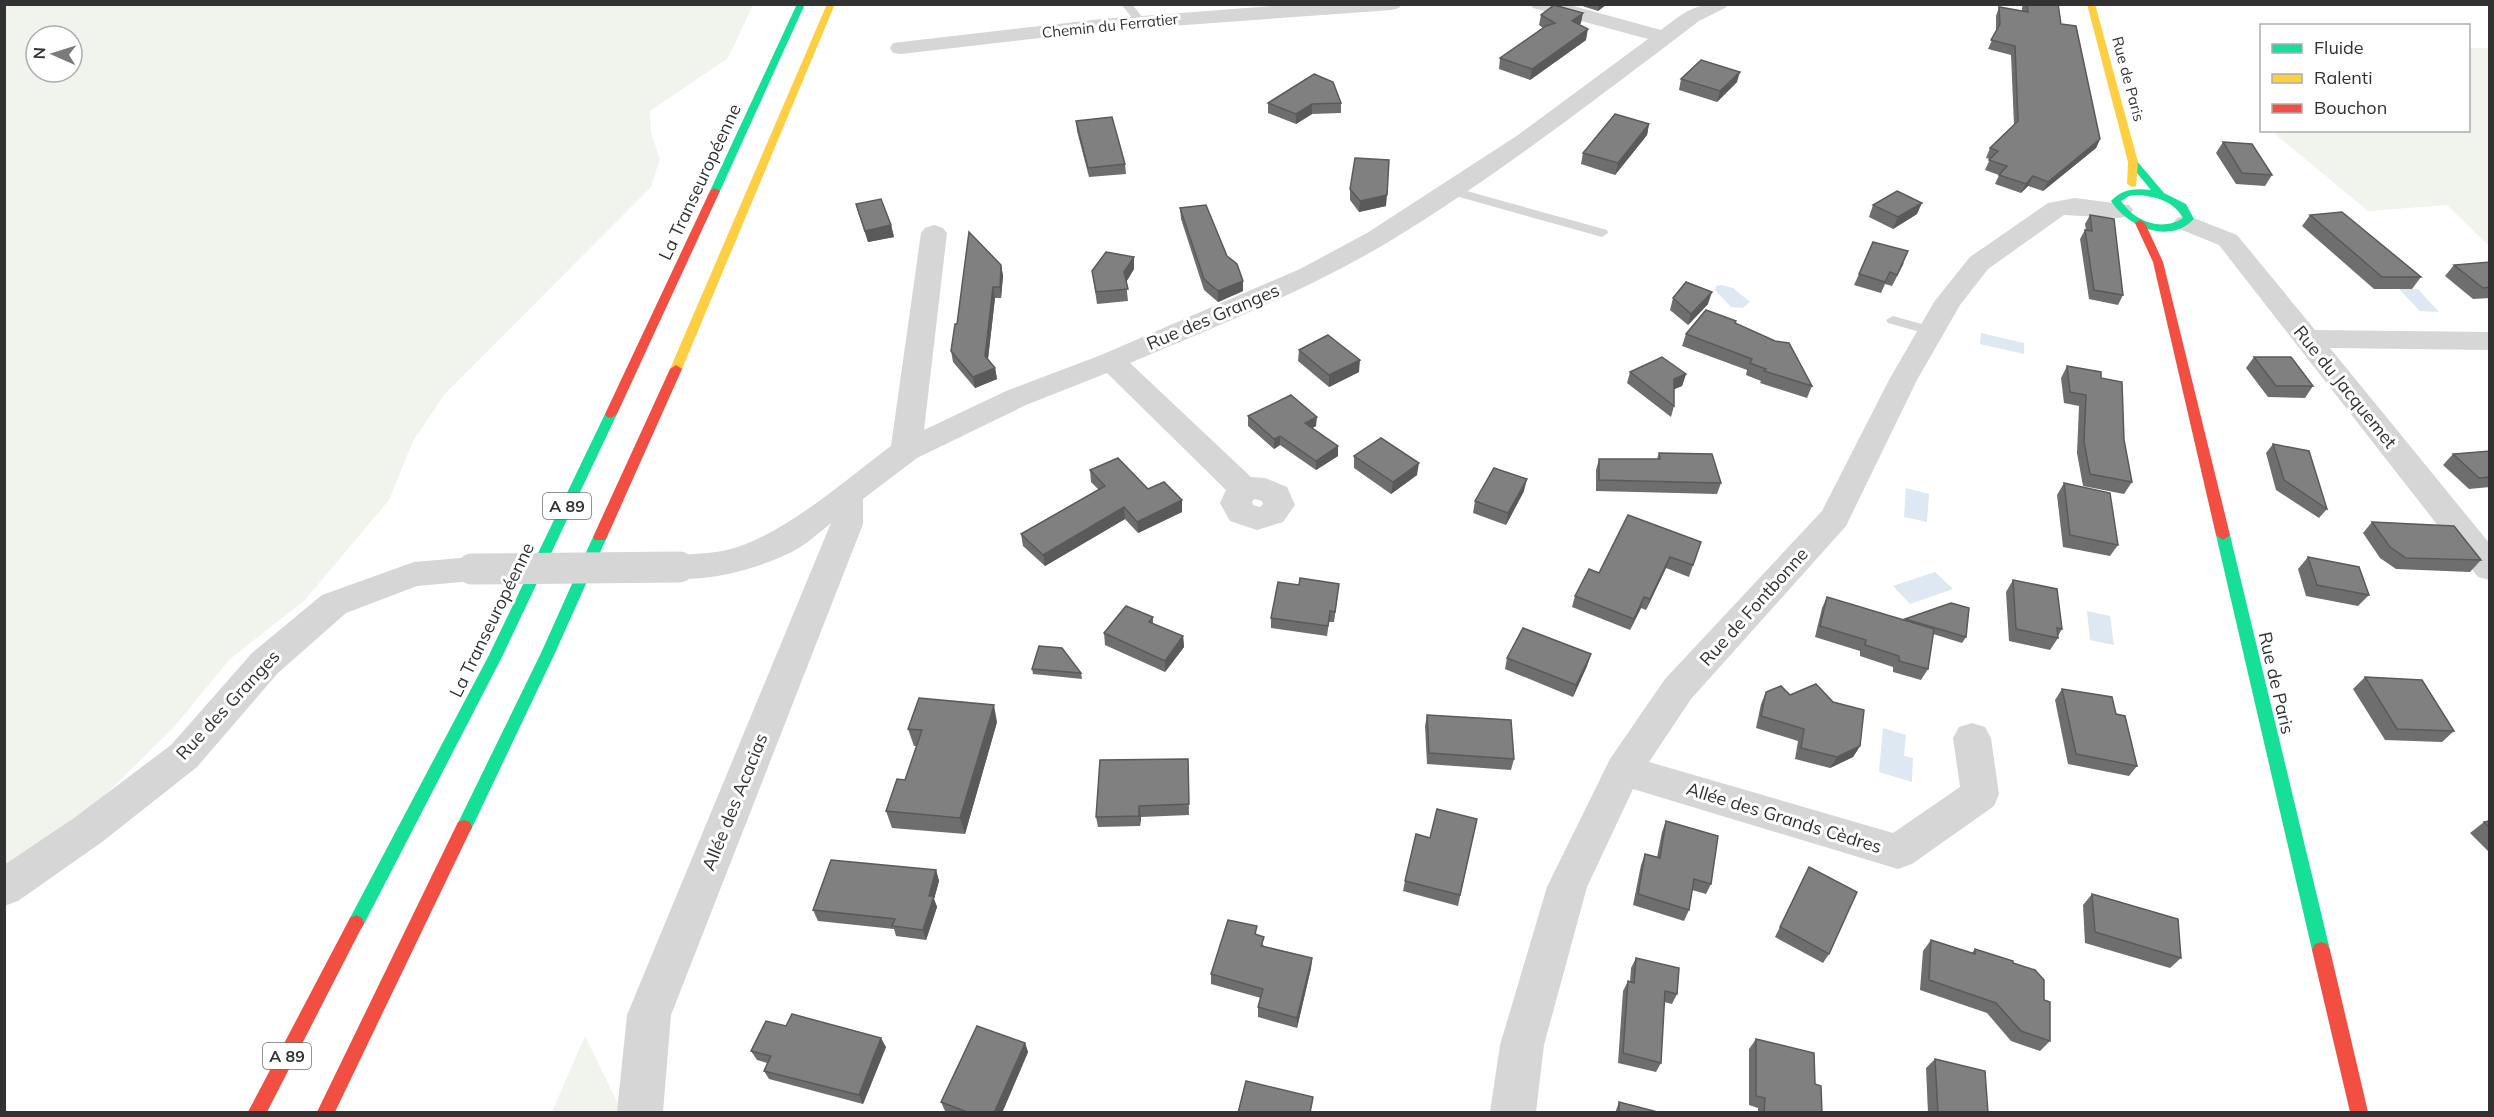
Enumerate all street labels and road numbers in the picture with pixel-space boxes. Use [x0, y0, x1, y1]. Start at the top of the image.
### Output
street label: Chemin du Ferratier [1041, 9, 1179, 42]
street label: Rue de Paris [2108, 34, 2149, 123]
street label: La Transeuropéenne [653, 100, 746, 264]
street label: Rue des Granges [1143, 278, 1283, 355]
street label: Rue du Jacquemet [2289, 321, 2402, 453]
road number: A 89 [543, 493, 591, 519]
street label: La Transeuropéenne [444, 538, 539, 701]
street label: Rue de Fontbonne [1694, 543, 1813, 671]
street label: Rue de Paris [2254, 629, 2299, 736]
street label: Rue des Granges [171, 645, 285, 764]
street label: Allée des Acacias [697, 730, 773, 874]
street label: Allée des Grands Cèdres [1684, 777, 1885, 858]
road number: A 89 [263, 1043, 311, 1069]

